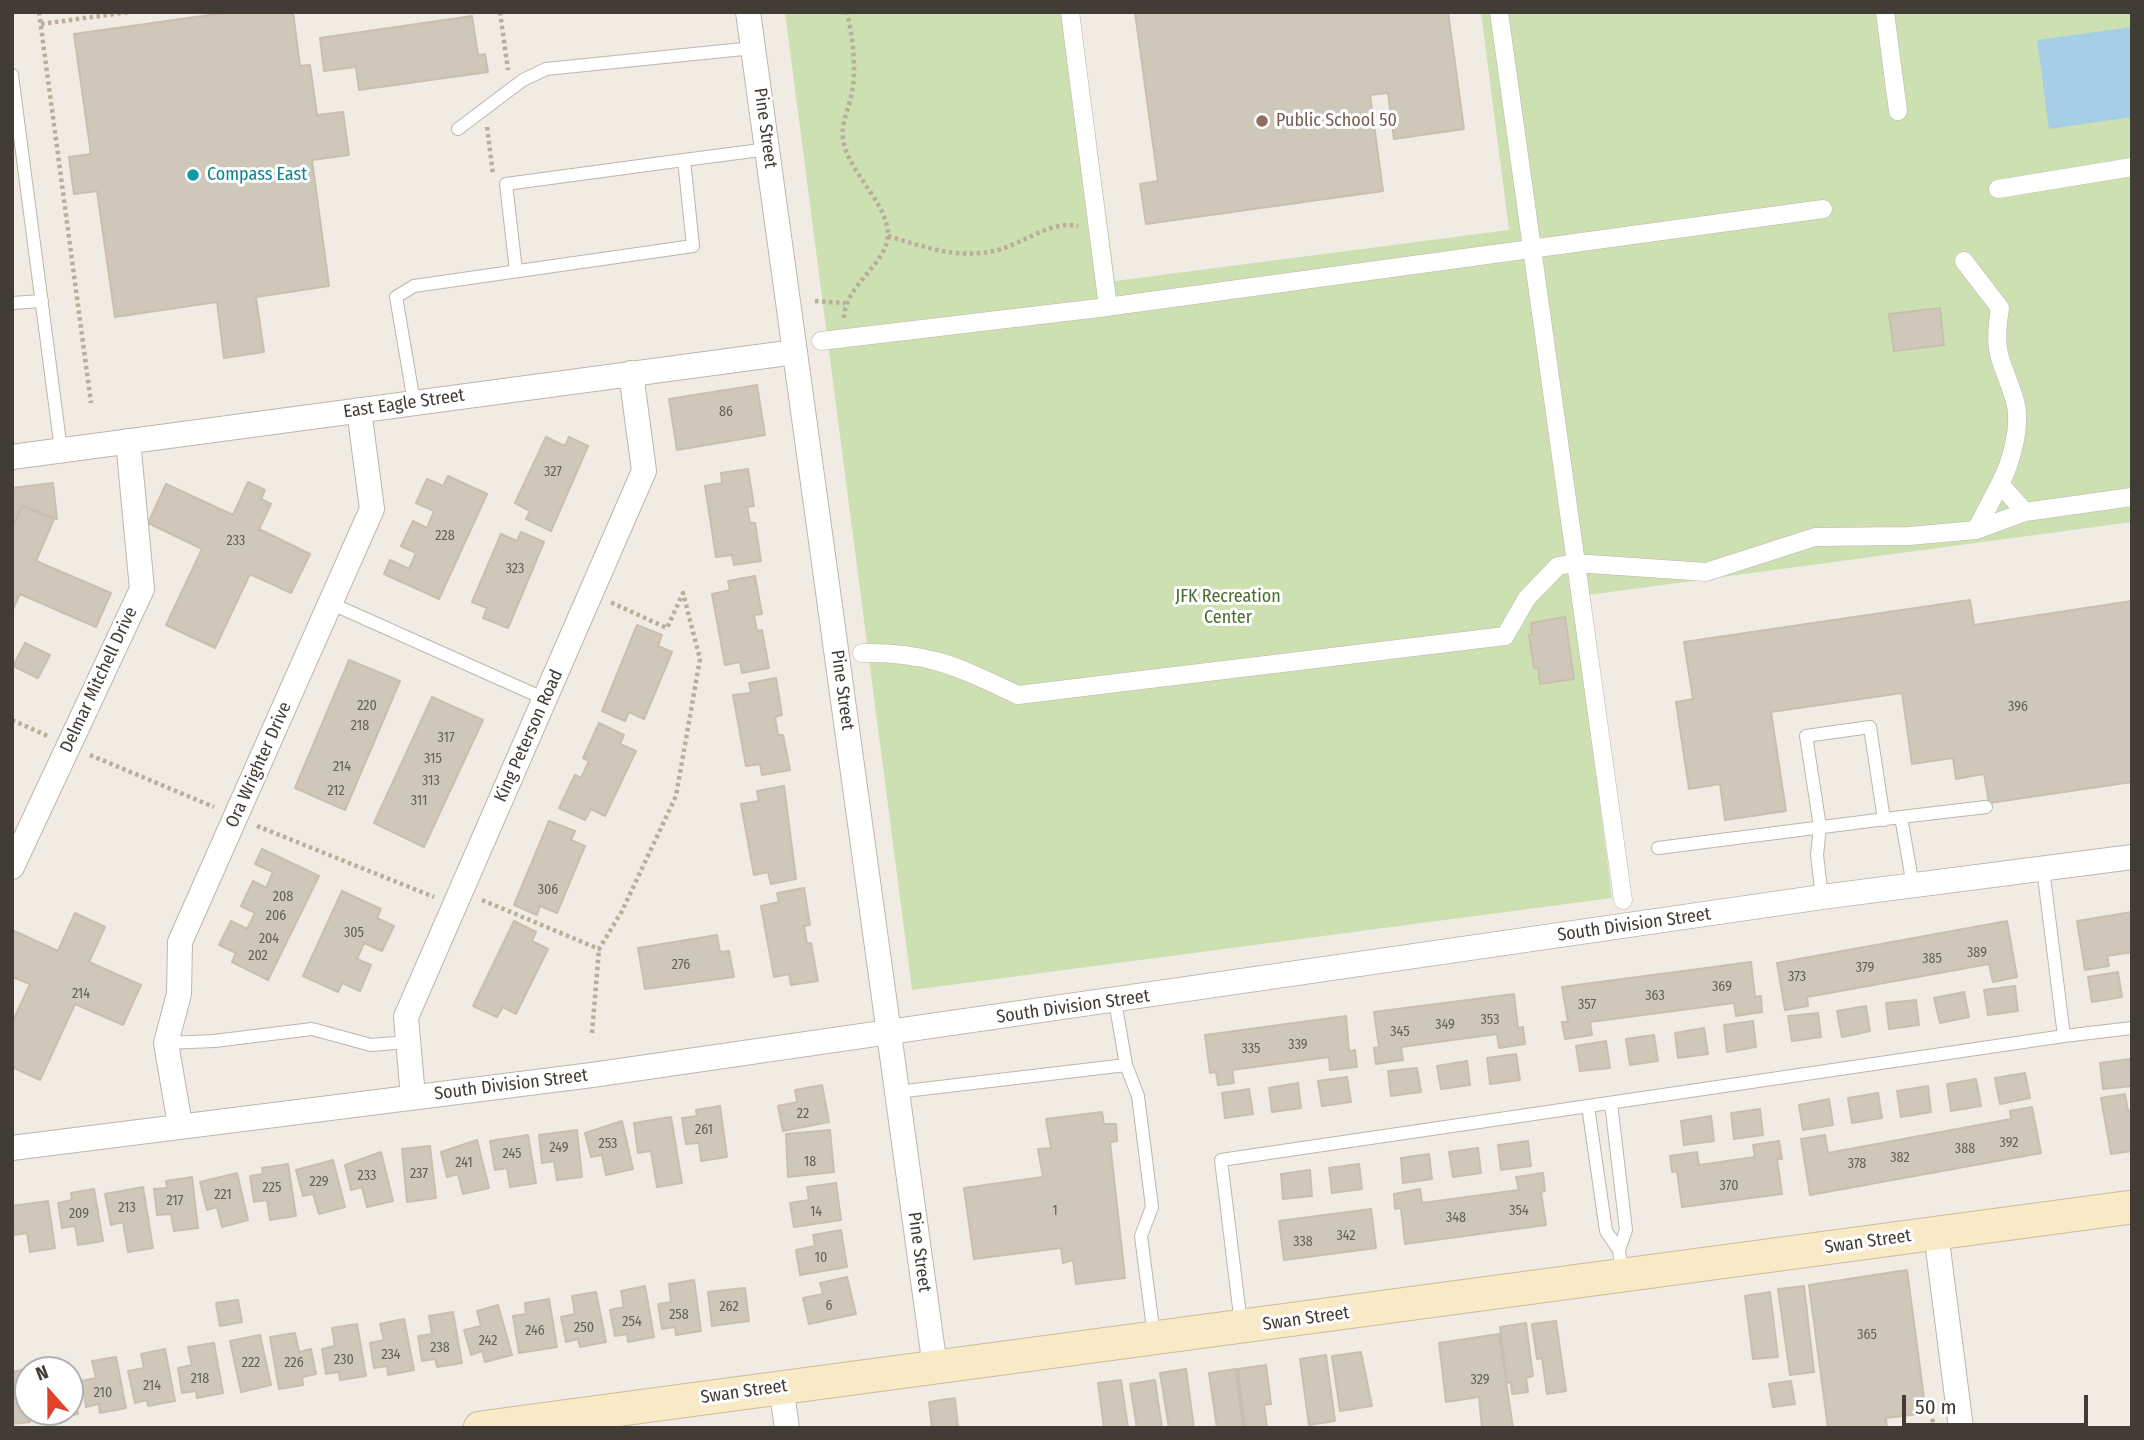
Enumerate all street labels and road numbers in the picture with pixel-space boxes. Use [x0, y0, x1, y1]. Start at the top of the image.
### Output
street label: Pine Street [749, 86, 781, 170]
street label: East Eagle Street [342, 385, 466, 423]
street label: Delmar Mitchell Drive [56, 604, 142, 756]
street label: Pine Street [826, 648, 858, 732]
street label: King Peterson Road [490, 666, 568, 806]
street label: Ora Wrighter Drive [222, 699, 296, 831]
street label: South Division Street [1556, 904, 1712, 946]
street label: South Division Street [995, 986, 1151, 1028]
street label: South Division Street [433, 1065, 589, 1105]
street label: Pine Street [903, 1210, 935, 1294]
street label: Swan Street [1823, 1225, 1913, 1259]
street label: Swan Street [1261, 1302, 1351, 1336]
street label: Swan Street [699, 1375, 789, 1409]

